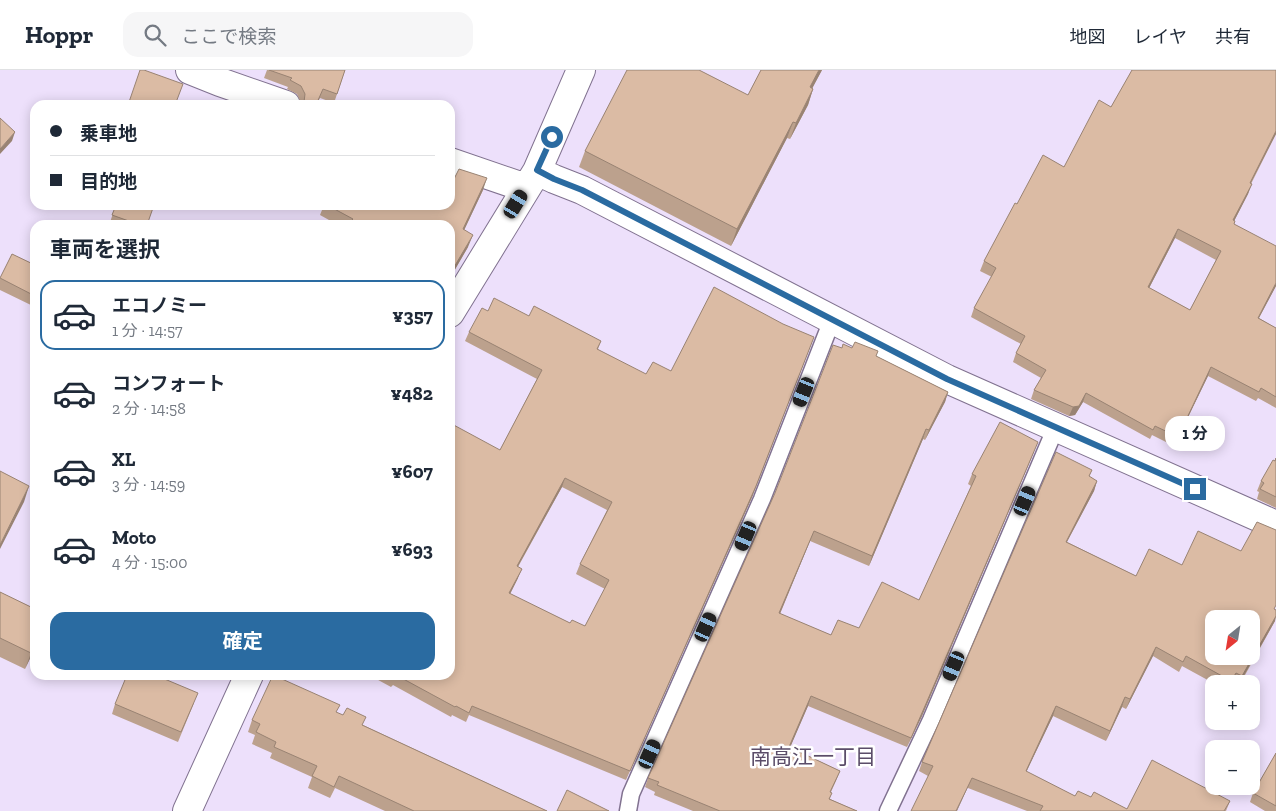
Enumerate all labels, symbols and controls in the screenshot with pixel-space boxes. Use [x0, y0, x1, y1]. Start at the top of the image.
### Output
search box [123, 12, 473, 57]
text: Hoppr [25, 20, 93, 49]
icon: search [141, 21, 169, 49]
text: ここで検索 [181, 25, 276, 48]
text: 地図 [1070, 26, 1106, 48]
text: レイヤ [1134, 26, 1187, 48]
text: 共有 [1215, 26, 1251, 48]
text: 乗車地 [80, 122, 137, 145]
route start [541, 126, 563, 148]
text: 目的地 [80, 170, 137, 193]
car [501, 187, 530, 221]
text: 車両を選択 [50, 236, 160, 263]
icon: car [52, 293, 97, 338]
text: エコノミー [112, 294, 207, 317]
text: ¥357 [392, 304, 433, 327]
text: 1 分 · 14:57 [112, 321, 183, 340]
icon: car [52, 371, 97, 416]
text: コンフォート [112, 372, 225, 395]
car [791, 375, 816, 409]
text: ¥482 [390, 382, 433, 405]
text: 2 分 · 14:58 [112, 399, 186, 418]
callout: 1 分 [1165, 416, 1225, 452]
text: 1 分 [1182, 424, 1208, 443]
text: XL [112, 448, 135, 471]
icon: car [52, 449, 97, 494]
text: ¥607 [391, 460, 433, 483]
text: 3 分 · 14:59 [112, 475, 185, 494]
route end [1184, 478, 1206, 500]
car [1012, 484, 1037, 518]
car [733, 519, 758, 553]
text: Moto [112, 526, 156, 549]
icon: car [52, 527, 97, 572]
text: ¥693 [391, 538, 433, 561]
text: 4 分 · 15:00 [112, 553, 187, 572]
car [693, 610, 718, 644]
north arrow [1205, 610, 1260, 665]
map controls [1205, 610, 1260, 795]
button: 確定 [50, 612, 435, 670]
car [941, 649, 966, 683]
button: + [1205, 675, 1260, 730]
car [637, 737, 662, 771]
button: − [1205, 740, 1260, 795]
district label: 南高江一丁目 [750, 744, 876, 769]

